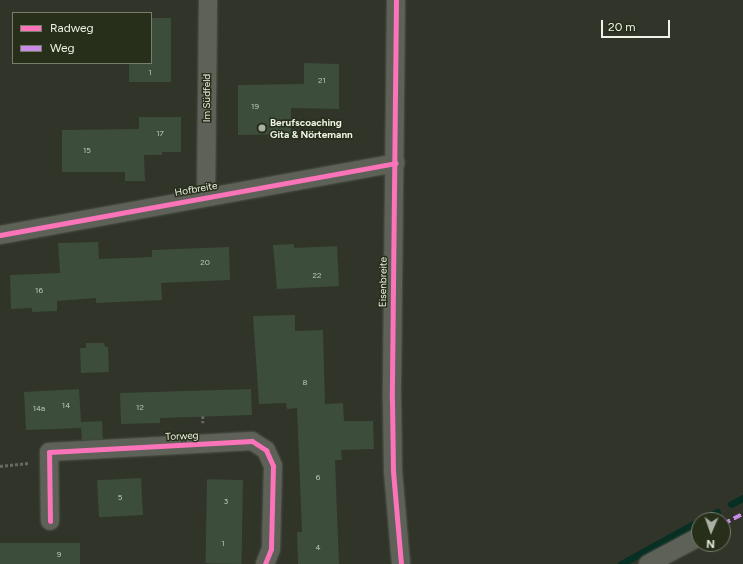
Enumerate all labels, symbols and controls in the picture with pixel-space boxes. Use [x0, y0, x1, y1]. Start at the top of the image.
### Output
legend [12, 12, 152, 64]
scale bar [603, 12, 672, 38]
text: 20 m [608, 20, 636, 34]
text: Radweg [50, 21, 94, 35]
text: Weg [50, 41, 75, 55]
house number: 1 [148, 68, 152, 78]
street label: Im Südfeld [201, 74, 213, 122]
house number: 21 [318, 76, 326, 86]
house number: 19 [251, 102, 259, 112]
place label: Berufscoaching Gita & Nörtemann [270, 116, 353, 140]
marker: Berufscoaching Gita & Nörtemann [257, 123, 267, 133]
house number: 17 [156, 129, 164, 139]
house number: 15 [83, 146, 91, 156]
street label: Hofbreite [174, 179, 218, 199]
street label: Eisenbreite [377, 257, 389, 307]
house number: 20 [200, 258, 210, 268]
house number: 22 [313, 271, 321, 281]
house number: 16 [35, 286, 43, 296]
house number: 8 [303, 378, 307, 388]
house number: 14 [62, 401, 70, 411]
house number: 12 [136, 403, 144, 413]
house number: 14a [33, 404, 45, 414]
street label: Torweg [165, 429, 199, 443]
house number: 6 [316, 473, 320, 483]
house number: 5 [118, 493, 122, 503]
house number: 3 [224, 497, 228, 507]
north arrow [691, 512, 731, 552]
text: N [706, 537, 715, 550]
house number: 1 [221, 539, 225, 549]
house number: 4 [316, 543, 320, 553]
house number: 9 [57, 550, 61, 560]

